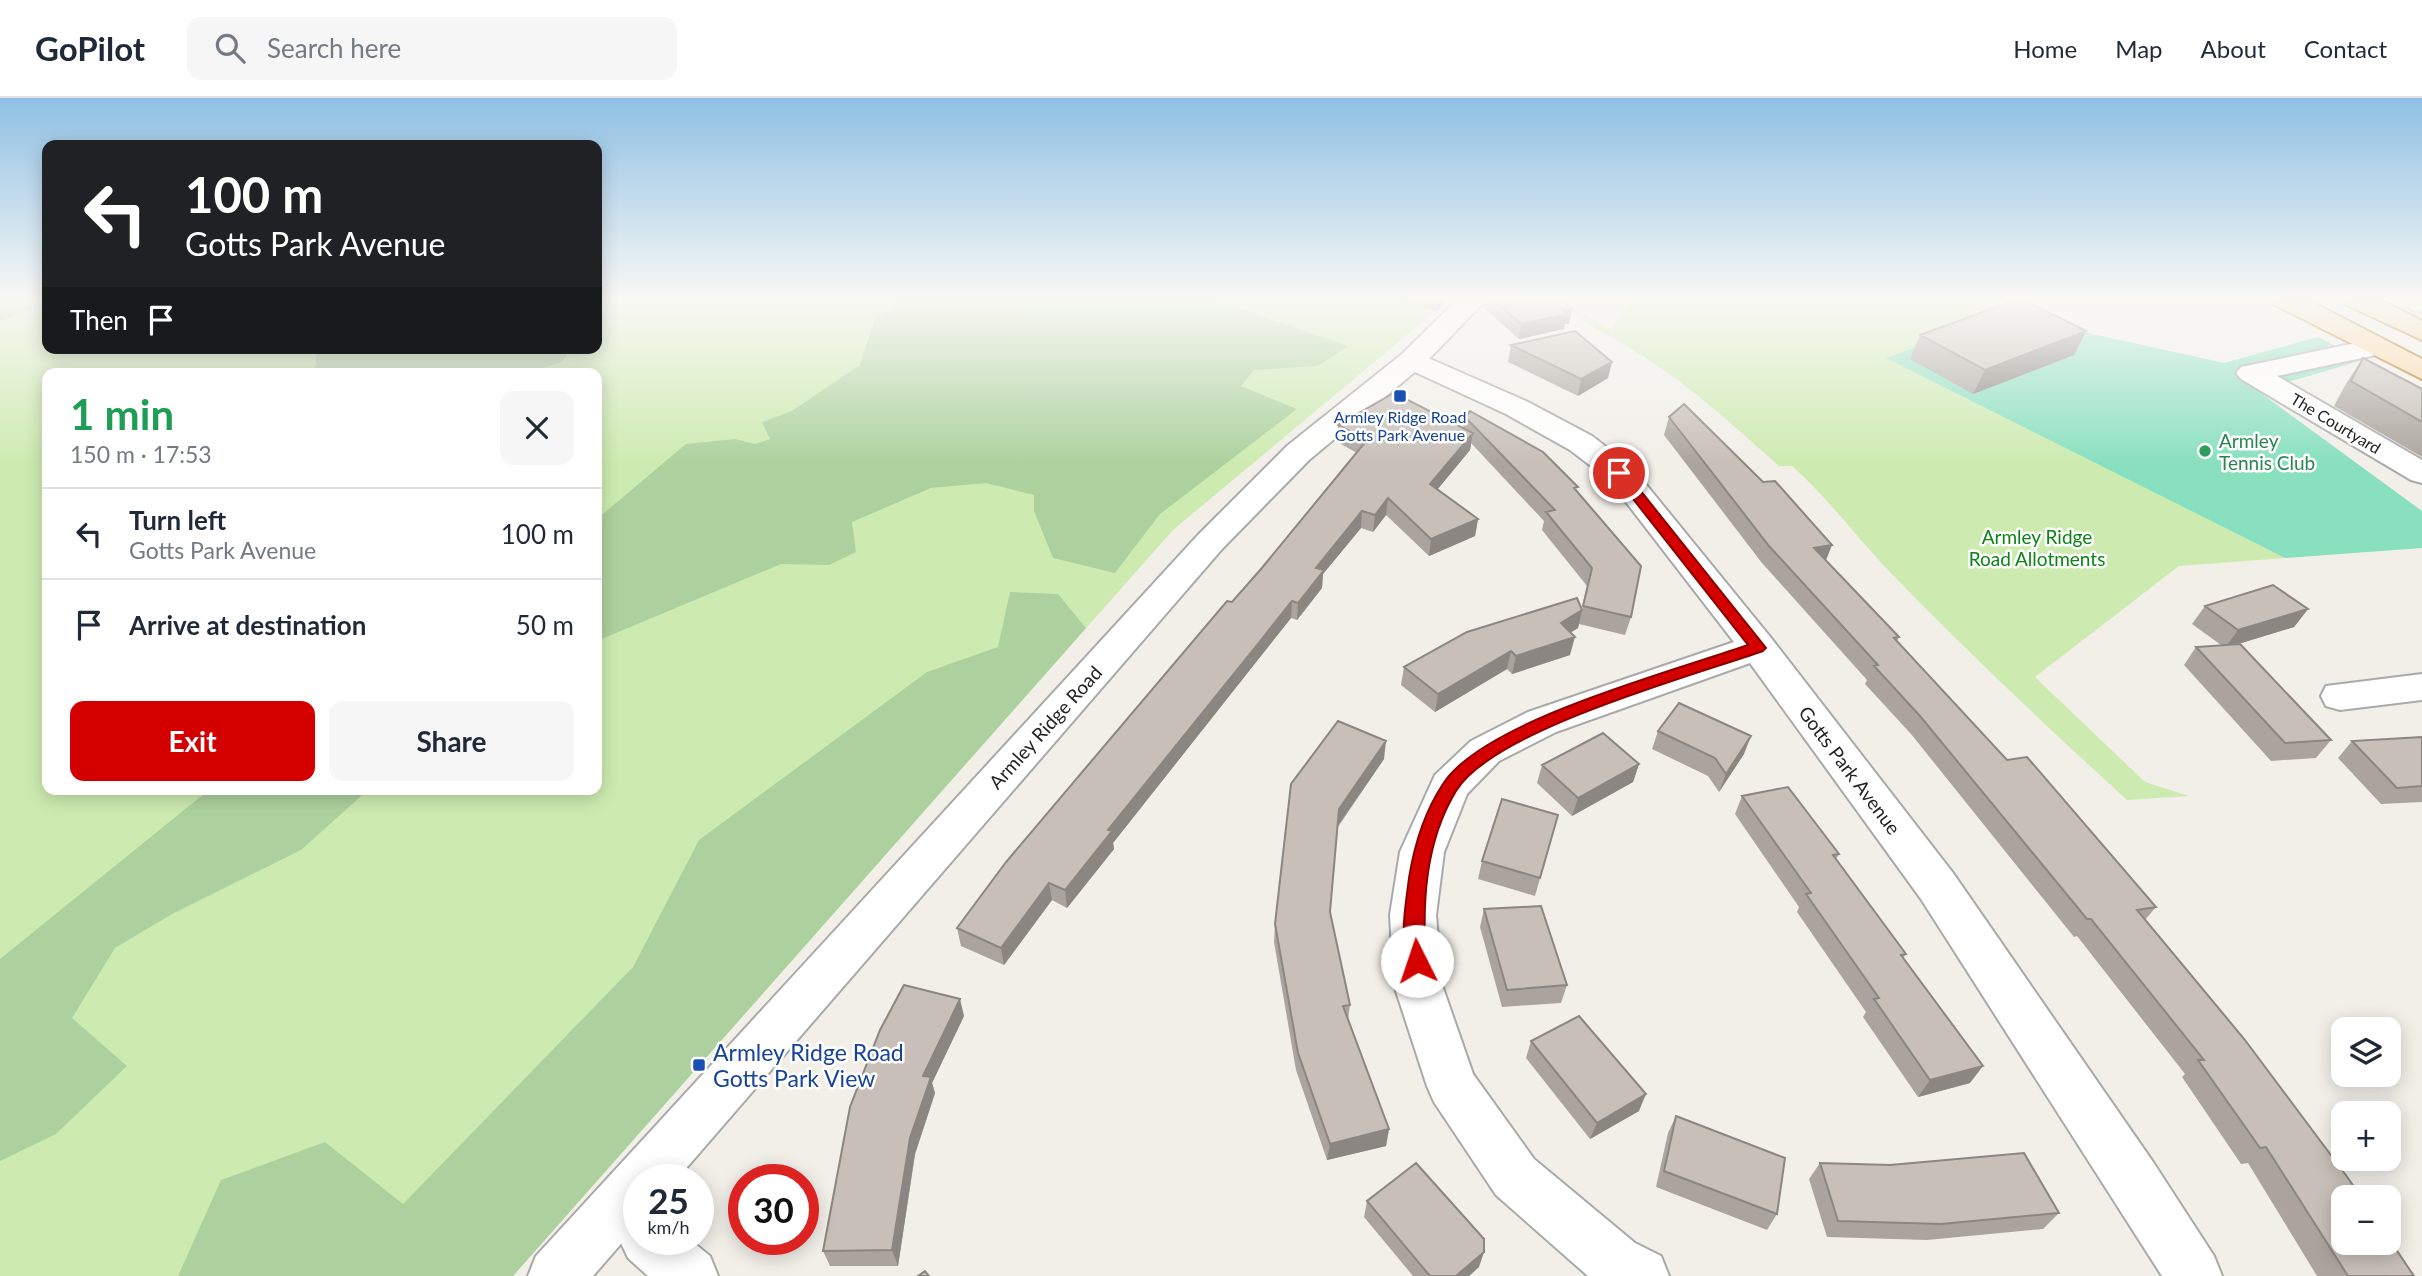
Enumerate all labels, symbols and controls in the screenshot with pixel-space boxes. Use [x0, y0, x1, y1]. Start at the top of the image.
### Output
search box [187, 17, 677, 80]
text: GoPilot [35, 28, 145, 68]
icon: search [211, 29, 249, 67]
text: Search here [267, 32, 401, 64]
text: Home [2013, 34, 2077, 63]
text: Map [2115, 34, 2163, 63]
text: About [2201, 34, 2266, 63]
text: Contact [2304, 34, 2387, 63]
text: 100 m [185, 165, 323, 223]
icon: left [70, 168, 161, 259]
text: Gotts Park Avenue [185, 224, 446, 263]
icon: arrive [142, 301, 180, 339]
text: Then [70, 304, 128, 336]
marker: Armley Ridge Road Gotts Park Avenue [1392, 388, 1408, 404]
text: 1 min [70, 389, 174, 439]
street label: The Courtyard [2288, 389, 2384, 457]
button: close [500, 391, 574, 465]
place label: Armley Ridge Road Gotts Park Avenue [1334, 407, 1466, 444]
place label: Armley Tennis Club [2219, 429, 2315, 474]
text: 150 m · 17:53 [70, 440, 212, 468]
pin [1589, 443, 1649, 503]
marker: Armley Tennis Club [2197, 443, 2213, 459]
icon: arrive [1600, 454, 1638, 492]
text: Turn left [129, 504, 226, 536]
icon: left [70, 515, 108, 553]
text: 100 m [501, 518, 574, 550]
park label: Armley Ridge Road Allotments [1969, 525, 2105, 570]
text: Gotts Park Avenue [129, 536, 316, 564]
icon: arrive [70, 606, 108, 644]
text: Arrive at destination [129, 609, 366, 641]
text: 50 m [516, 609, 574, 641]
street label: Armley Ridge Road [984, 661, 1106, 793]
button: Exit [70, 701, 315, 781]
button: Share [329, 701, 574, 781]
street label: Gotts Park Avenue [1794, 701, 1906, 839]
position arrow [1380, 924, 1454, 998]
map controls [2331, 1017, 2401, 1255]
button: layers [2331, 1017, 2401, 1087]
place label: Armley Ridge Road Gotts Park View [713, 1038, 904, 1092]
marker: Armley Ridge Road Gotts Park View [691, 1057, 707, 1073]
button: + [2331, 1101, 2401, 1171]
speed limit sign: 30 [728, 1164, 819, 1255]
text: 25 [648, 1179, 689, 1221]
button: − [2331, 1185, 2401, 1255]
text: km/h [647, 1216, 690, 1238]

